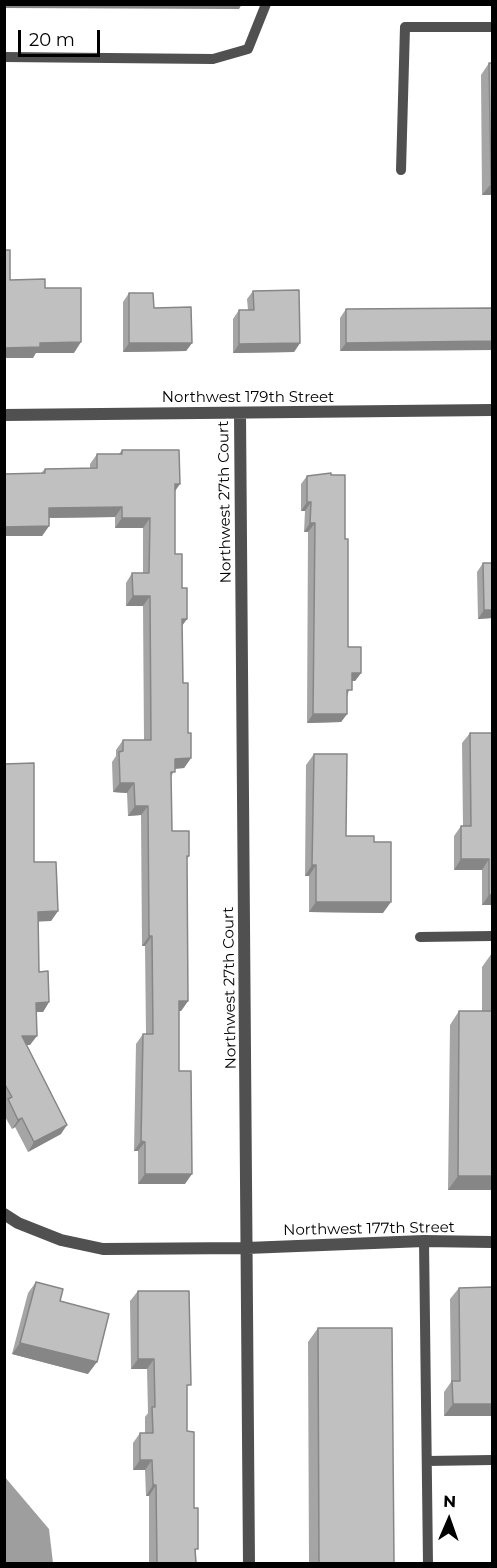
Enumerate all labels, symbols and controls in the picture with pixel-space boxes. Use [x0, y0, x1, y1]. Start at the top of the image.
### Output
scale bar [21, 18, 104, 56]
text: 20 m [29, 29, 75, 51]
street label: Northwest 179th Street [162, 389, 334, 407]
street label: Northwest 27th Court [215, 421, 235, 583]
street label: Northwest 27th Court [220, 907, 240, 1069]
street label: Northwest 177th Street [283, 1219, 455, 1239]
north arrow [419, 1490, 479, 1550]
text: N [443, 1492, 456, 1511]

